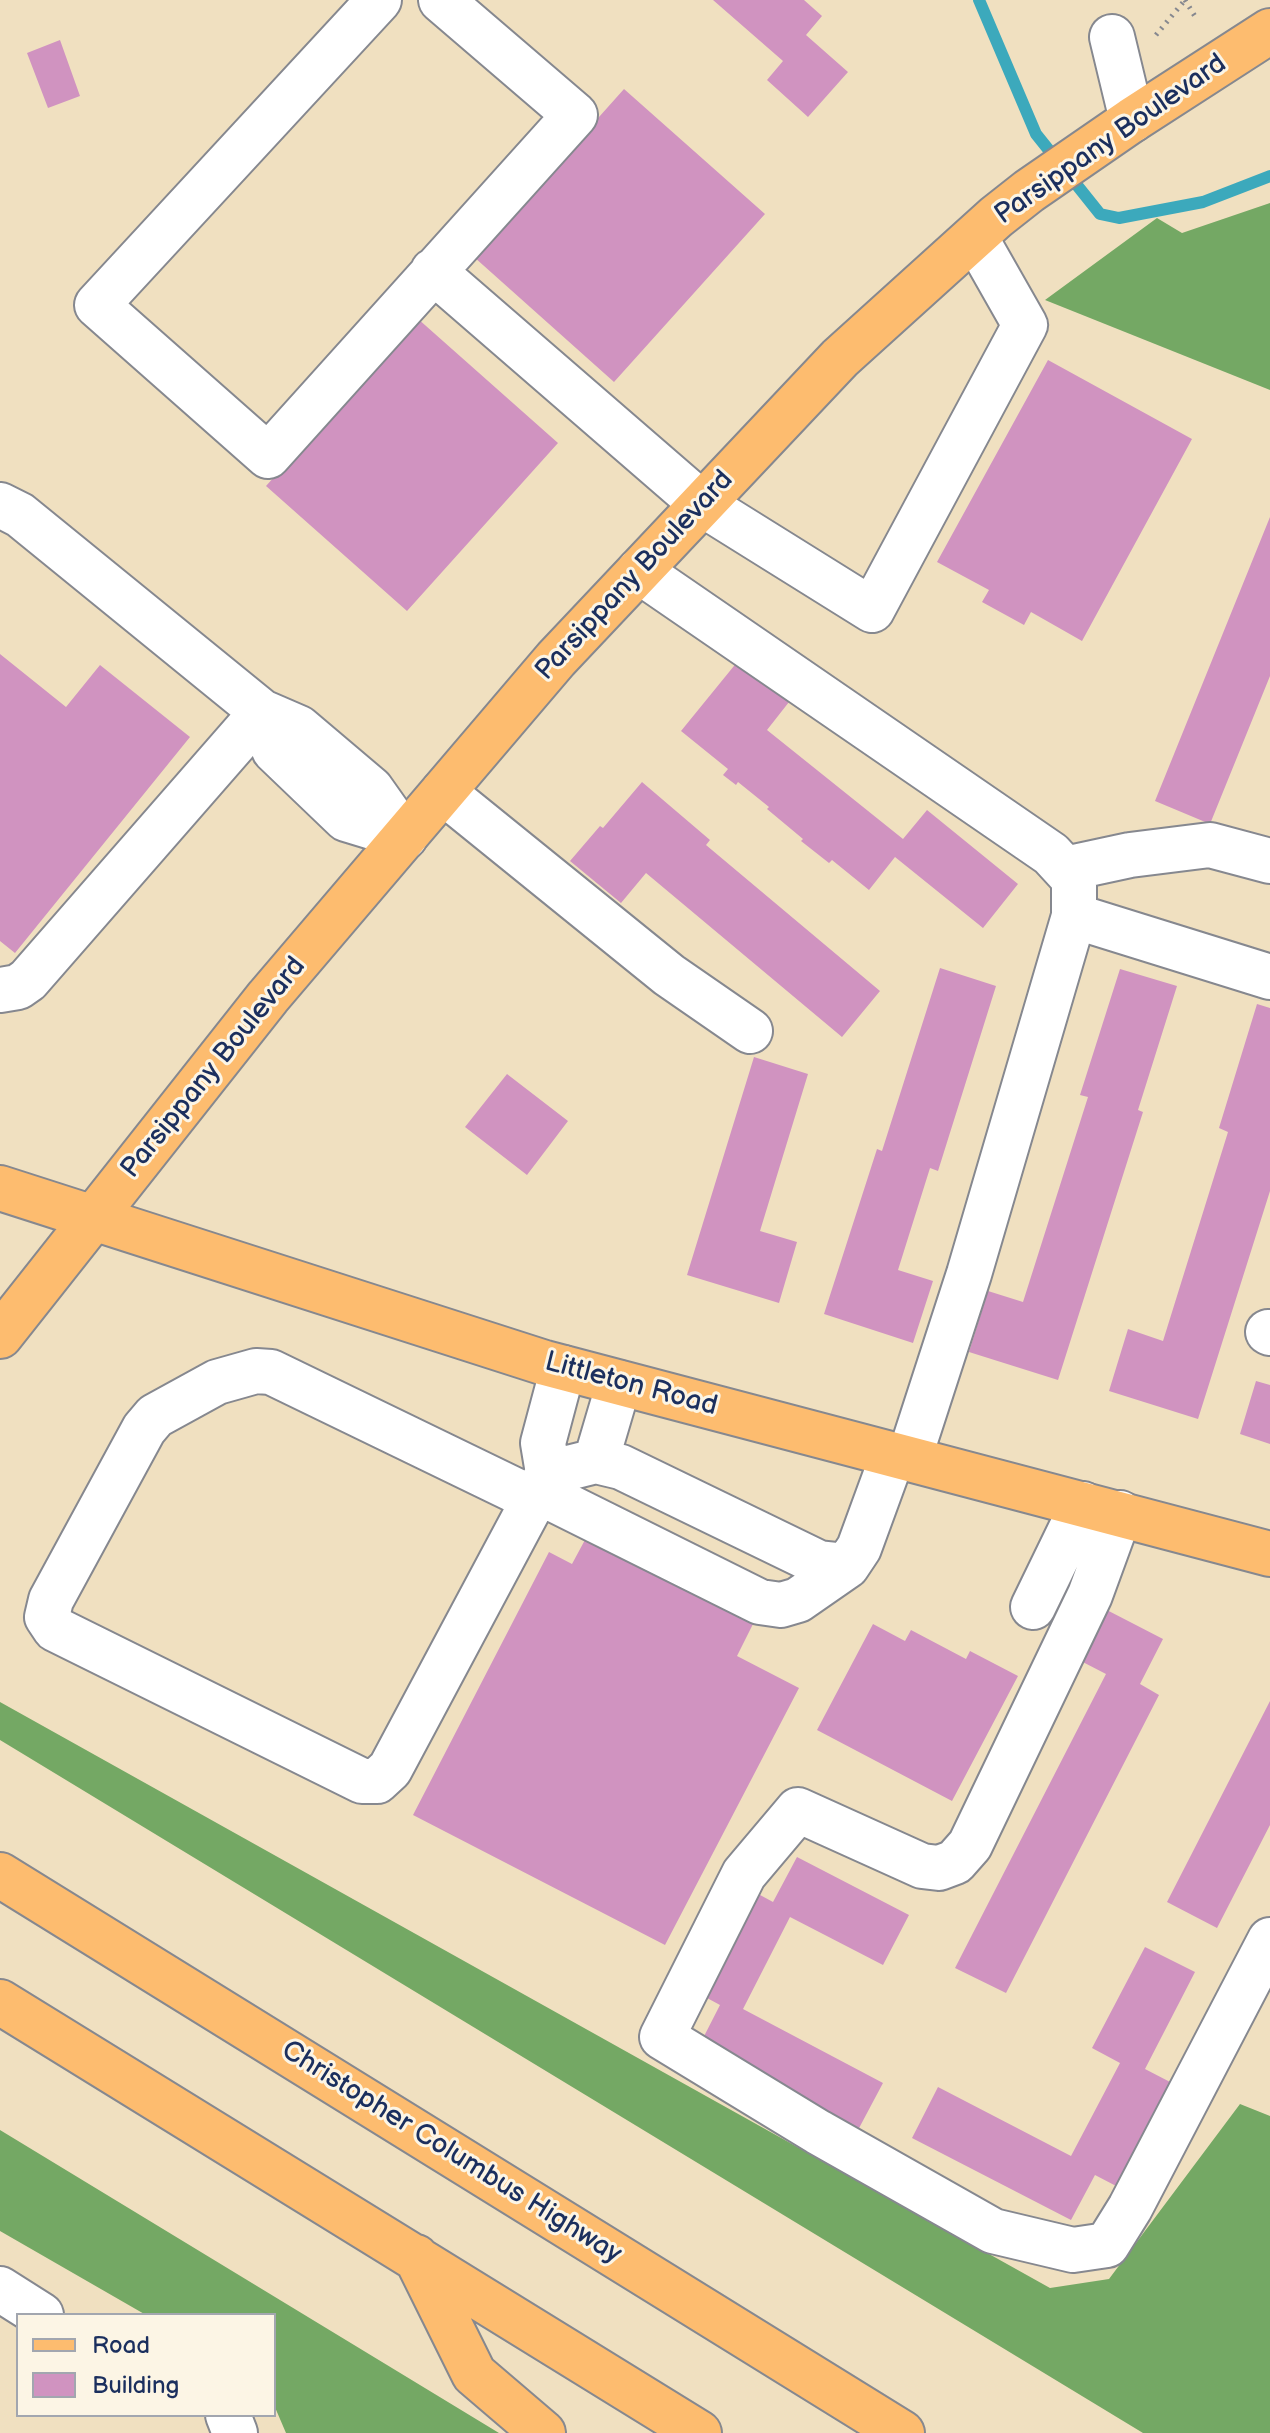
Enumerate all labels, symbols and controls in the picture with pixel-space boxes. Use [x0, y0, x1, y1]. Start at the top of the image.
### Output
street label: Parsippany Boulevard [989, 47, 1233, 233]
street label: Parsippany Boulevard [529, 464, 741, 688]
street label: Parsippany Boulevard [115, 951, 313, 1185]
street label: Littleton Road [541, 1346, 721, 1424]
street label: Christopher Columbus Highway [275, 2034, 627, 2272]
legend [16, 2313, 276, 2417]
text: Road [92, 2331, 150, 2360]
text: Building [92, 2371, 179, 2400]

